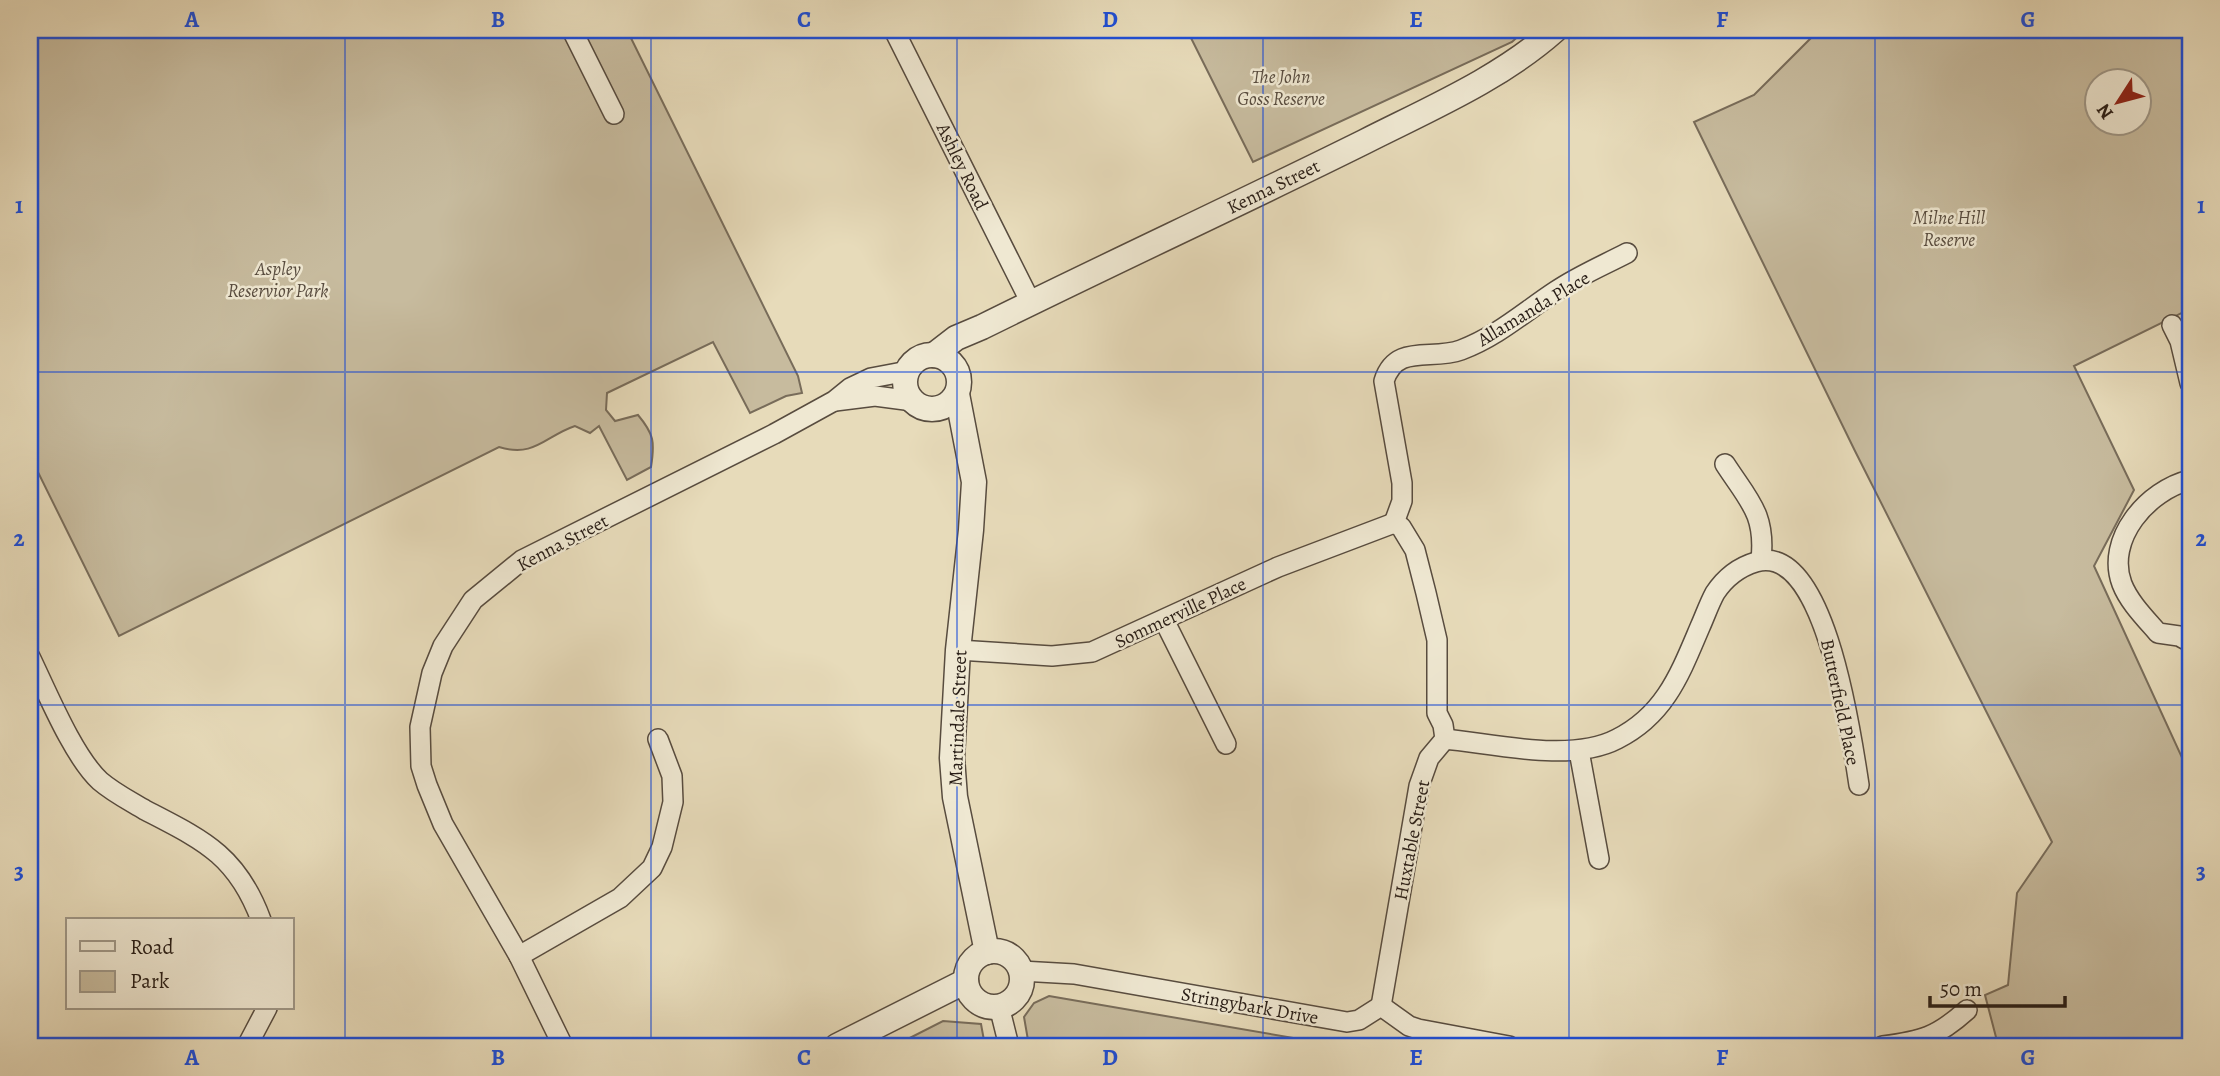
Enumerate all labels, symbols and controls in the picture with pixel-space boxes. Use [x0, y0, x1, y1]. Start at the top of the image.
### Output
text: A [184, 4, 200, 35]
text: B [491, 4, 505, 35]
text: C [797, 4, 811, 35]
text: D [1102, 4, 1118, 35]
text: E [1409, 4, 1423, 35]
text: F [1716, 4, 1729, 35]
text: G [2020, 4, 2036, 35]
park label: The John Goss Reserve [1237, 64, 1325, 112]
north arrow [2084, 66, 2154, 136]
text: N [2090, 98, 2120, 125]
street label: Ashley Road [929, 118, 995, 215]
street label: Kenna Street [1223, 153, 1324, 221]
text: 1 [15, 190, 23, 221]
text: 1 [2197, 190, 2205, 221]
park label: Milne Hill Reserve [1913, 205, 1986, 253]
park label: Aspley Reservior Park [228, 256, 328, 304]
street label: Allamanda Place [1472, 265, 1595, 353]
street label: Kenna Street [512, 508, 613, 578]
text: 2 [13, 523, 25, 554]
text: 2 [2195, 523, 2207, 554]
street label: Sommerville Place [1110, 571, 1250, 655]
street label: Butterfield Place [1814, 637, 1866, 768]
street label: Martindale Street [943, 649, 973, 787]
street label: Huxtable Street [1388, 778, 1436, 903]
text: 3 [14, 856, 24, 887]
text: 3 [2196, 856, 2206, 887]
legend [66, 918, 294, 1010]
text: Road [130, 933, 174, 961]
scale bar [1930, 964, 2064, 1008]
text: Park [130, 967, 170, 995]
text: 50 m [1940, 975, 1982, 1003]
street label: Stringybark Drive [1179, 981, 1321, 1031]
text: A [184, 1042, 200, 1073]
text: B [491, 1042, 505, 1073]
text: C [797, 1042, 811, 1073]
text: D [1102, 1042, 1118, 1073]
text: E [1409, 1042, 1423, 1073]
text: F [1716, 1042, 1729, 1073]
text: G [2020, 1042, 2036, 1073]

